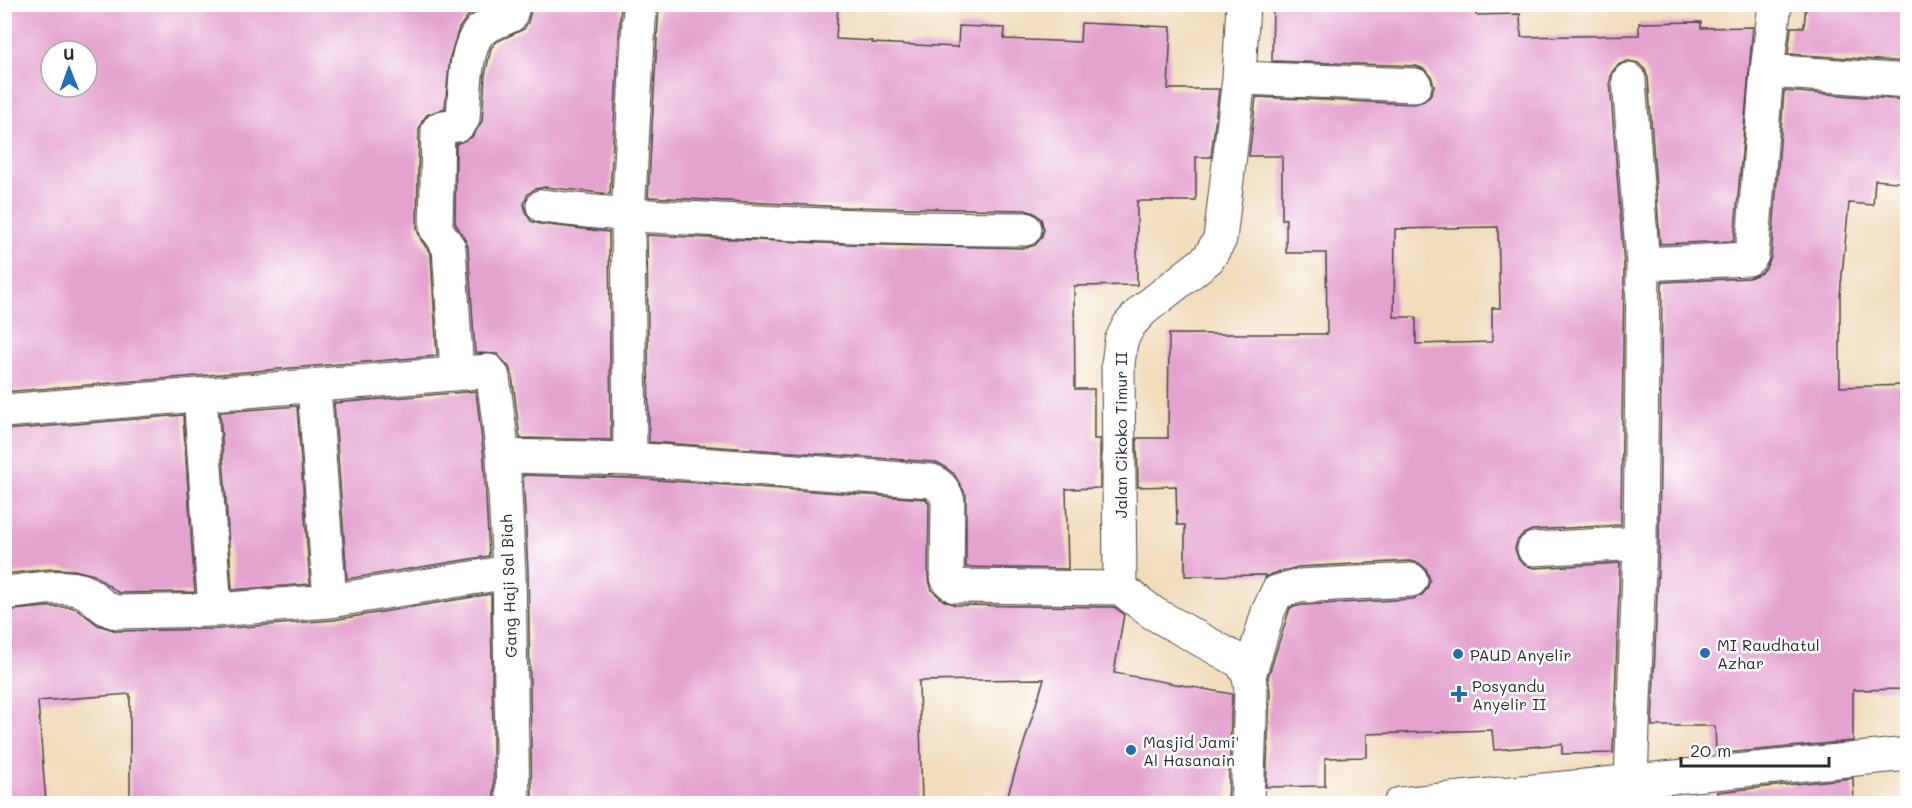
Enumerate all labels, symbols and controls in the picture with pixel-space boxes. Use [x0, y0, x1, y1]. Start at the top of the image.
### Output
north arrow [39, 39, 99, 99]
text: U [63, 43, 75, 64]
street label: Jalan Cikoko Timur II [1110, 352, 1131, 518]
street label: Gang Haji Sal Biah [495, 514, 521, 658]
place label: MI Raudhatul Azhar [1717, 634, 1820, 673]
place label: PAUD Anyelir [1470, 644, 1572, 665]
marker: MI Raudhatul Azhar [1698, 646, 1712, 660]
marker: PAUD Anyelir [1451, 647, 1465, 661]
place label: Posyandu Anyelir II [1472, 675, 1546, 714]
marker: Posyandu Anyelir II [1450, 685, 1468, 703]
scale bar [1681, 730, 1830, 768]
place label: Masjid Jami' Al Hasanain [1143, 731, 1239, 770]
text: 20 m [1690, 738, 1731, 762]
marker: Masjid Jami' Al Hasanain [1124, 743, 1138, 757]

